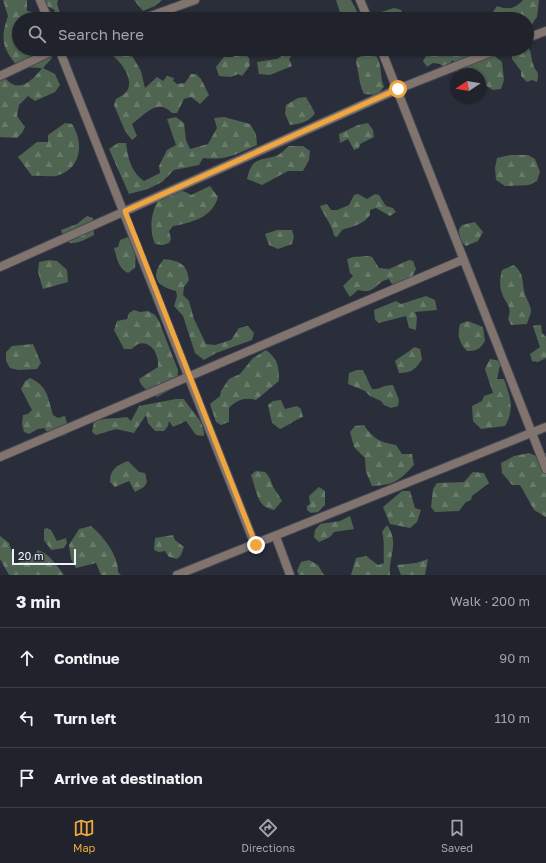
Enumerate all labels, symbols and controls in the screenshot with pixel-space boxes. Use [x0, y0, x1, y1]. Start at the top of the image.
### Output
search box [12, 12, 534, 56]
icon: search [26, 23, 48, 45]
text: Search here [58, 25, 144, 43]
north arrow [450, 68, 486, 104]
route start [389, 80, 407, 98]
route end [247, 536, 265, 554]
scale bar [12, 547, 76, 566]
text: 20 m [18, 549, 44, 562]
text: 3 min [16, 591, 60, 612]
text: Walk · 200 m [450, 593, 530, 609]
icon: ahead [16, 647, 38, 669]
text: Continue [54, 649, 120, 667]
text: 90 m [499, 650, 530, 666]
icon: left [16, 707, 38, 729]
text: Turn left [54, 709, 116, 727]
text: 110 m [495, 710, 530, 726]
icon: arrive [16, 767, 38, 789]
text: Arrive at destination [54, 769, 203, 787]
tab: Map [73, 817, 95, 854]
tab: Directions [241, 817, 295, 854]
tab: Saved [441, 817, 473, 854]

